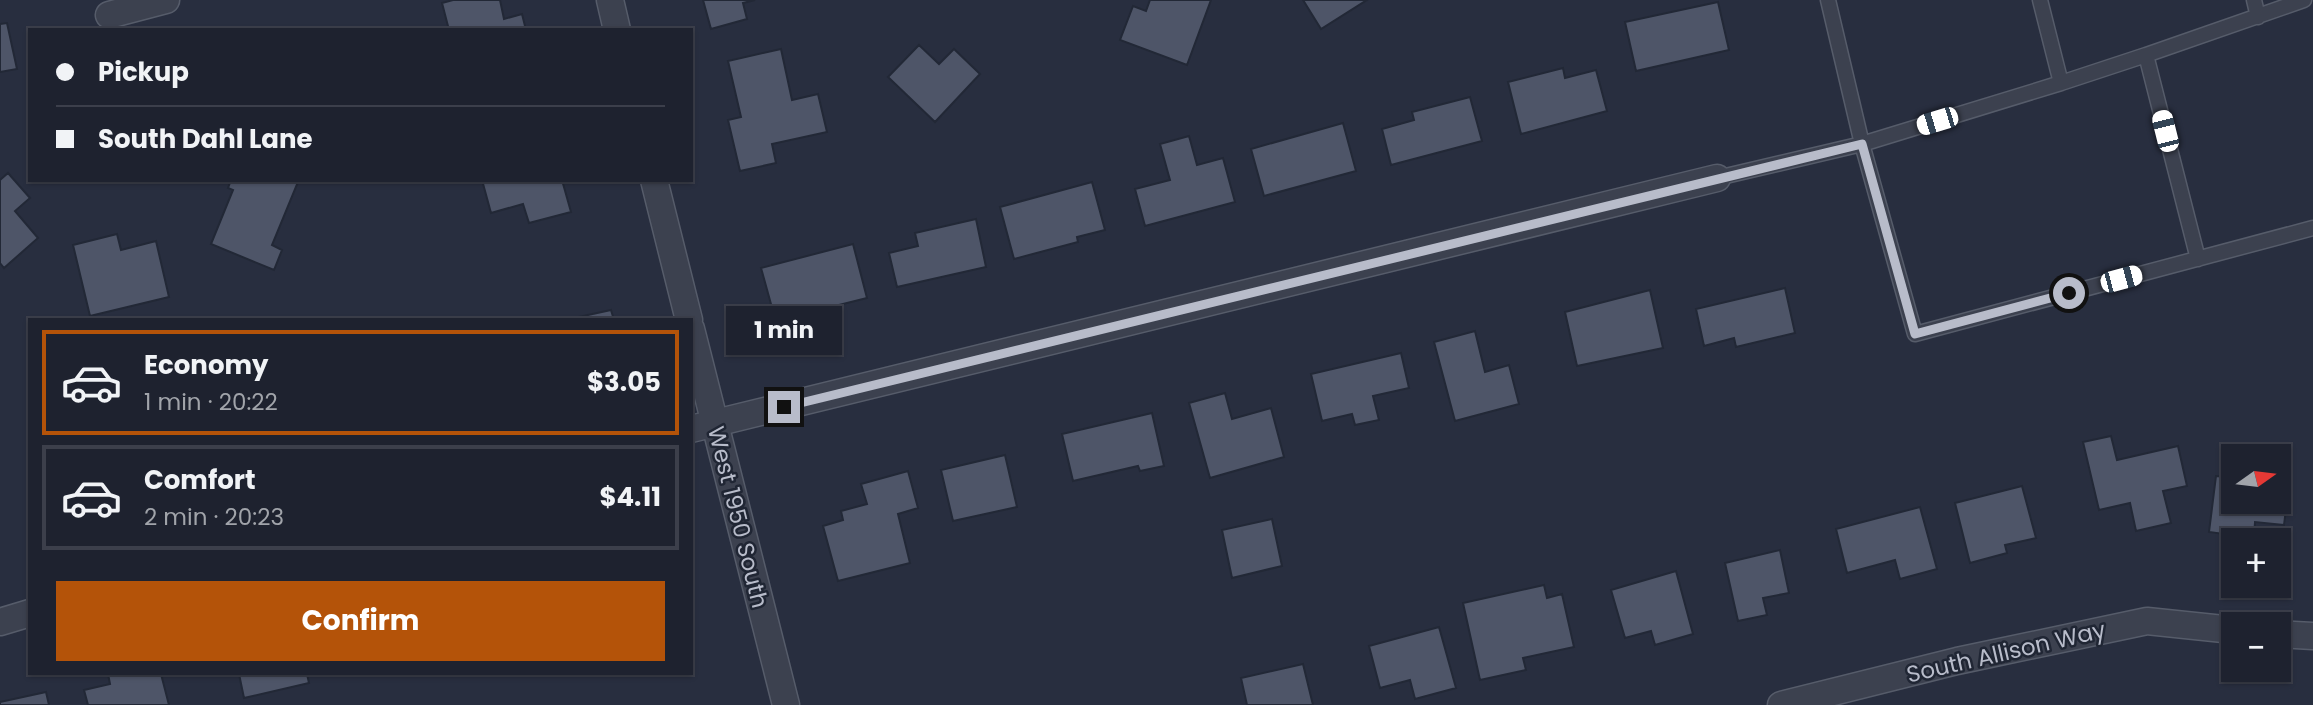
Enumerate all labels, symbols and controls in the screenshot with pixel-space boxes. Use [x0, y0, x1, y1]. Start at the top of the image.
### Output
text: Pickup [98, 54, 189, 90]
car [1914, 105, 1961, 137]
car [2150, 108, 2181, 154]
text: South Dahl Lane [98, 121, 313, 157]
car [2098, 263, 2145, 295]
route start [2053, 277, 2085, 309]
callout: 1 min [726, 306, 842, 354]
text: 1 min [754, 314, 814, 346]
text: Economy [144, 347, 268, 383]
icon: car [60, 351, 123, 414]
text: $3.05 [587, 364, 661, 400]
text: 1 min · 20:22 [144, 386, 278, 418]
route end [768, 391, 800, 423]
street label: West 1950 South [700, 423, 776, 611]
north arrow [2221, 444, 2291, 514]
map controls [2221, 444, 2291, 682]
text: Comfort [144, 462, 256, 498]
icon: car [60, 466, 123, 529]
text: $4.11 [599, 479, 661, 515]
text: 2 min · 20:23 [144, 501, 284, 533]
button: + [2221, 528, 2291, 598]
button: Confirm [56, 581, 665, 661]
button: − [2221, 612, 2291, 682]
street label: South Allison Way [1903, 614, 2109, 690]

